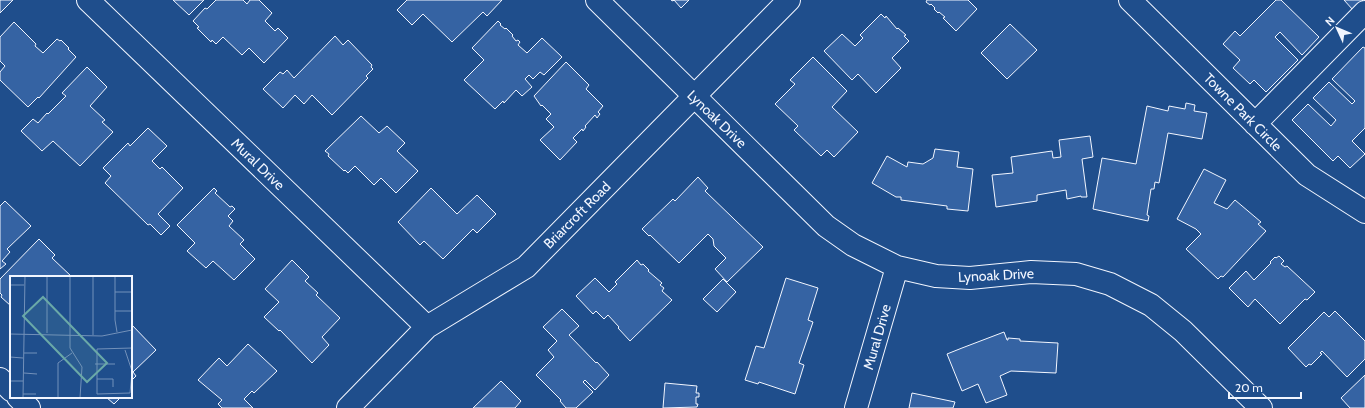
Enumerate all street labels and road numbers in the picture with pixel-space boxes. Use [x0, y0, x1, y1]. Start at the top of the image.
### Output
street label: Towne Park Circle [1200, 69, 1286, 155]
street label: Lynoak Drive [683, 86, 751, 152]
street label: Mural Drive [227, 134, 289, 194]
street label: Briarcroft Road [540, 178, 614, 252]
street label: Lynoak Drive [958, 264, 1034, 286]
street label: Mural Drive [859, 302, 895, 372]

